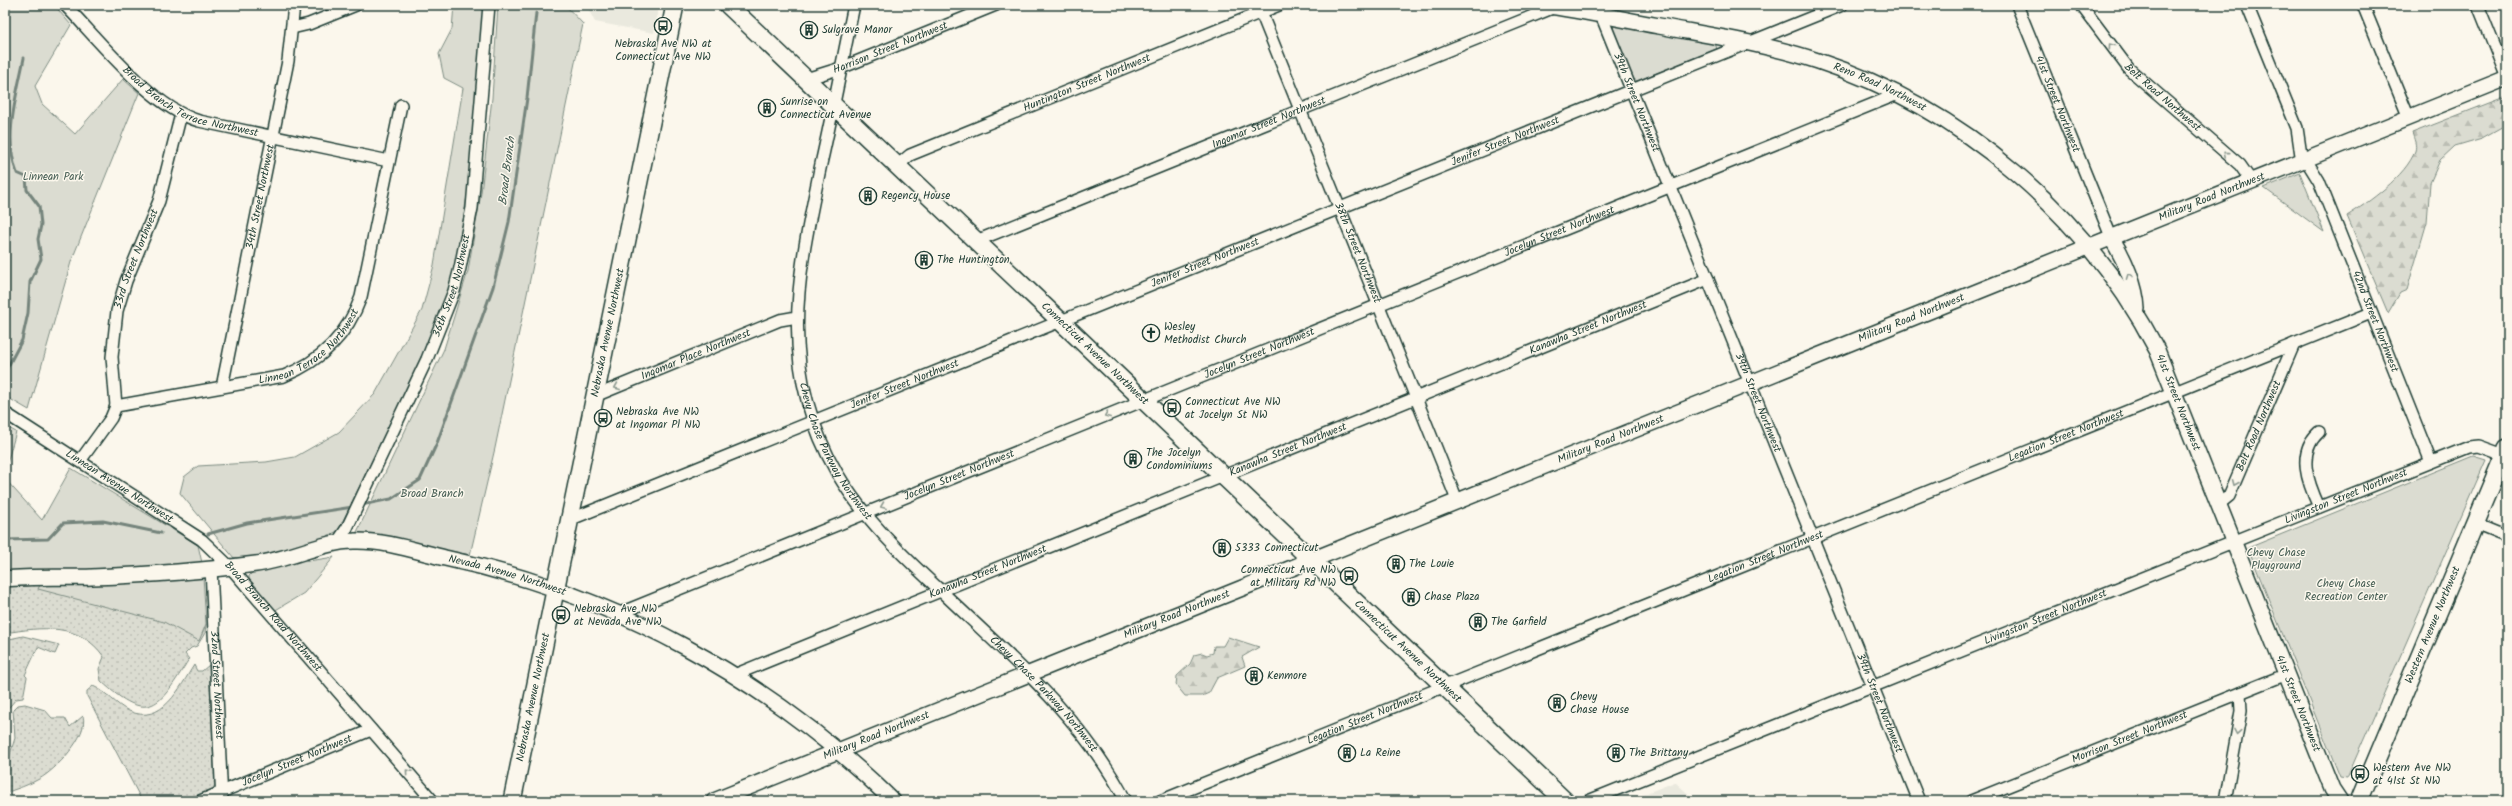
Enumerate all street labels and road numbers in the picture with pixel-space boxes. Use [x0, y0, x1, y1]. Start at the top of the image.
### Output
street label: Harrison Street Northwest [831, 16, 951, 79]
street label: Huntington Street Northwest [1021, 49, 1154, 117]
street label: 39th Street Northwest [1608, 50, 1665, 156]
street label: 41st Street Northwest [2030, 53, 2085, 156]
street label: Reno Road Northwest [1831, 58, 1930, 117]
street label: Belt Road Northwest [2119, 60, 2206, 137]
street label: Broad Branch Terrace Northwest [118, 62, 261, 142]
street label: Ingomar Street Northwest [1209, 91, 1329, 154]
street label: Jenifer Street Northwest [1448, 111, 1563, 171]
street label: 34th Street Northwest [241, 142, 280, 251]
street label: Military Road Northwest [2156, 167, 2268, 227]
street label: 38th Street Northwest [1329, 200, 1386, 307]
street label: Jocelyn Street Northwest [1501, 201, 1618, 262]
street label: 33rd Street Northwest [109, 205, 164, 311]
street label: 36th Street Northwest [428, 232, 476, 340]
street label: Jenifer Street Northwest [1148, 232, 1263, 293]
street label: Nebraska Avenue Northwest [586, 266, 630, 399]
street label: 42nd Street Northwest [2347, 268, 2404, 376]
street label: Military Road Northwest [1855, 288, 1968, 348]
street label: Kanawha Street Northwest [1527, 295, 1650, 360]
street label: Connecticut Avenue Northwest [1037, 298, 1153, 410]
street label: Linnean Terrace Northwest [257, 305, 364, 389]
street label: Jocelyn Street Northwest [1201, 323, 1318, 384]
street label: Ingomar Place Northwest [638, 324, 754, 385]
street label: 39th Street Northwest [1730, 350, 1786, 456]
street label: 41st Street Northwest [2151, 352, 2206, 454]
street label: Jenifer Street Northwest [848, 354, 962, 414]
street label: Belt Road Northwest [2232, 377, 2287, 474]
street label: Chevy Chase Parkway Northwest [794, 381, 877, 525]
street label: Legation Street Northwest [2006, 404, 2128, 467]
street label: Military Road Northwest [1555, 410, 1667, 469]
street label: Kanawha Street Northwest [1226, 418, 1350, 482]
street label: Jocelyn Street Northwest [901, 444, 1018, 506]
street label: Linnean Avenue Northwest [62, 445, 177, 529]
street label: Livingston Street Northwest [2282, 463, 2411, 529]
street label: Legation Street Northwest [1705, 525, 1827, 588]
street label: Kanawha Street Northwest [926, 540, 1050, 604]
street label: Nevada Avenue Northwest [447, 550, 569, 601]
street label: Broad Branch Road Northwest [220, 557, 327, 677]
street label: Western Avenue Northwest [2400, 563, 2466, 686]
street label: Livingston Street Northwest [1981, 584, 2110, 650]
street label: Military Road Northwest [1121, 585, 1233, 644]
street label: Connecticut Avenue Northwest [1350, 595, 1466, 708]
street label: 32nd Street Northwest [205, 630, 228, 740]
street label: Nebraska Avenue Northwest [511, 631, 555, 763]
street label: Chevy Chase Parkway Northwest [985, 632, 1103, 757]
street label: 39th Street Northwest [1851, 650, 1908, 756]
street label: 41st Street Northwest [2271, 652, 2326, 755]
street label: Legation Street Northwest [1304, 687, 1426, 750]
street label: Military Road Northwest [820, 706, 933, 765]
street label: Morrison Street Northwest [2069, 706, 2191, 769]
street label: Jocelyn Street Northwest [239, 729, 356, 792]

